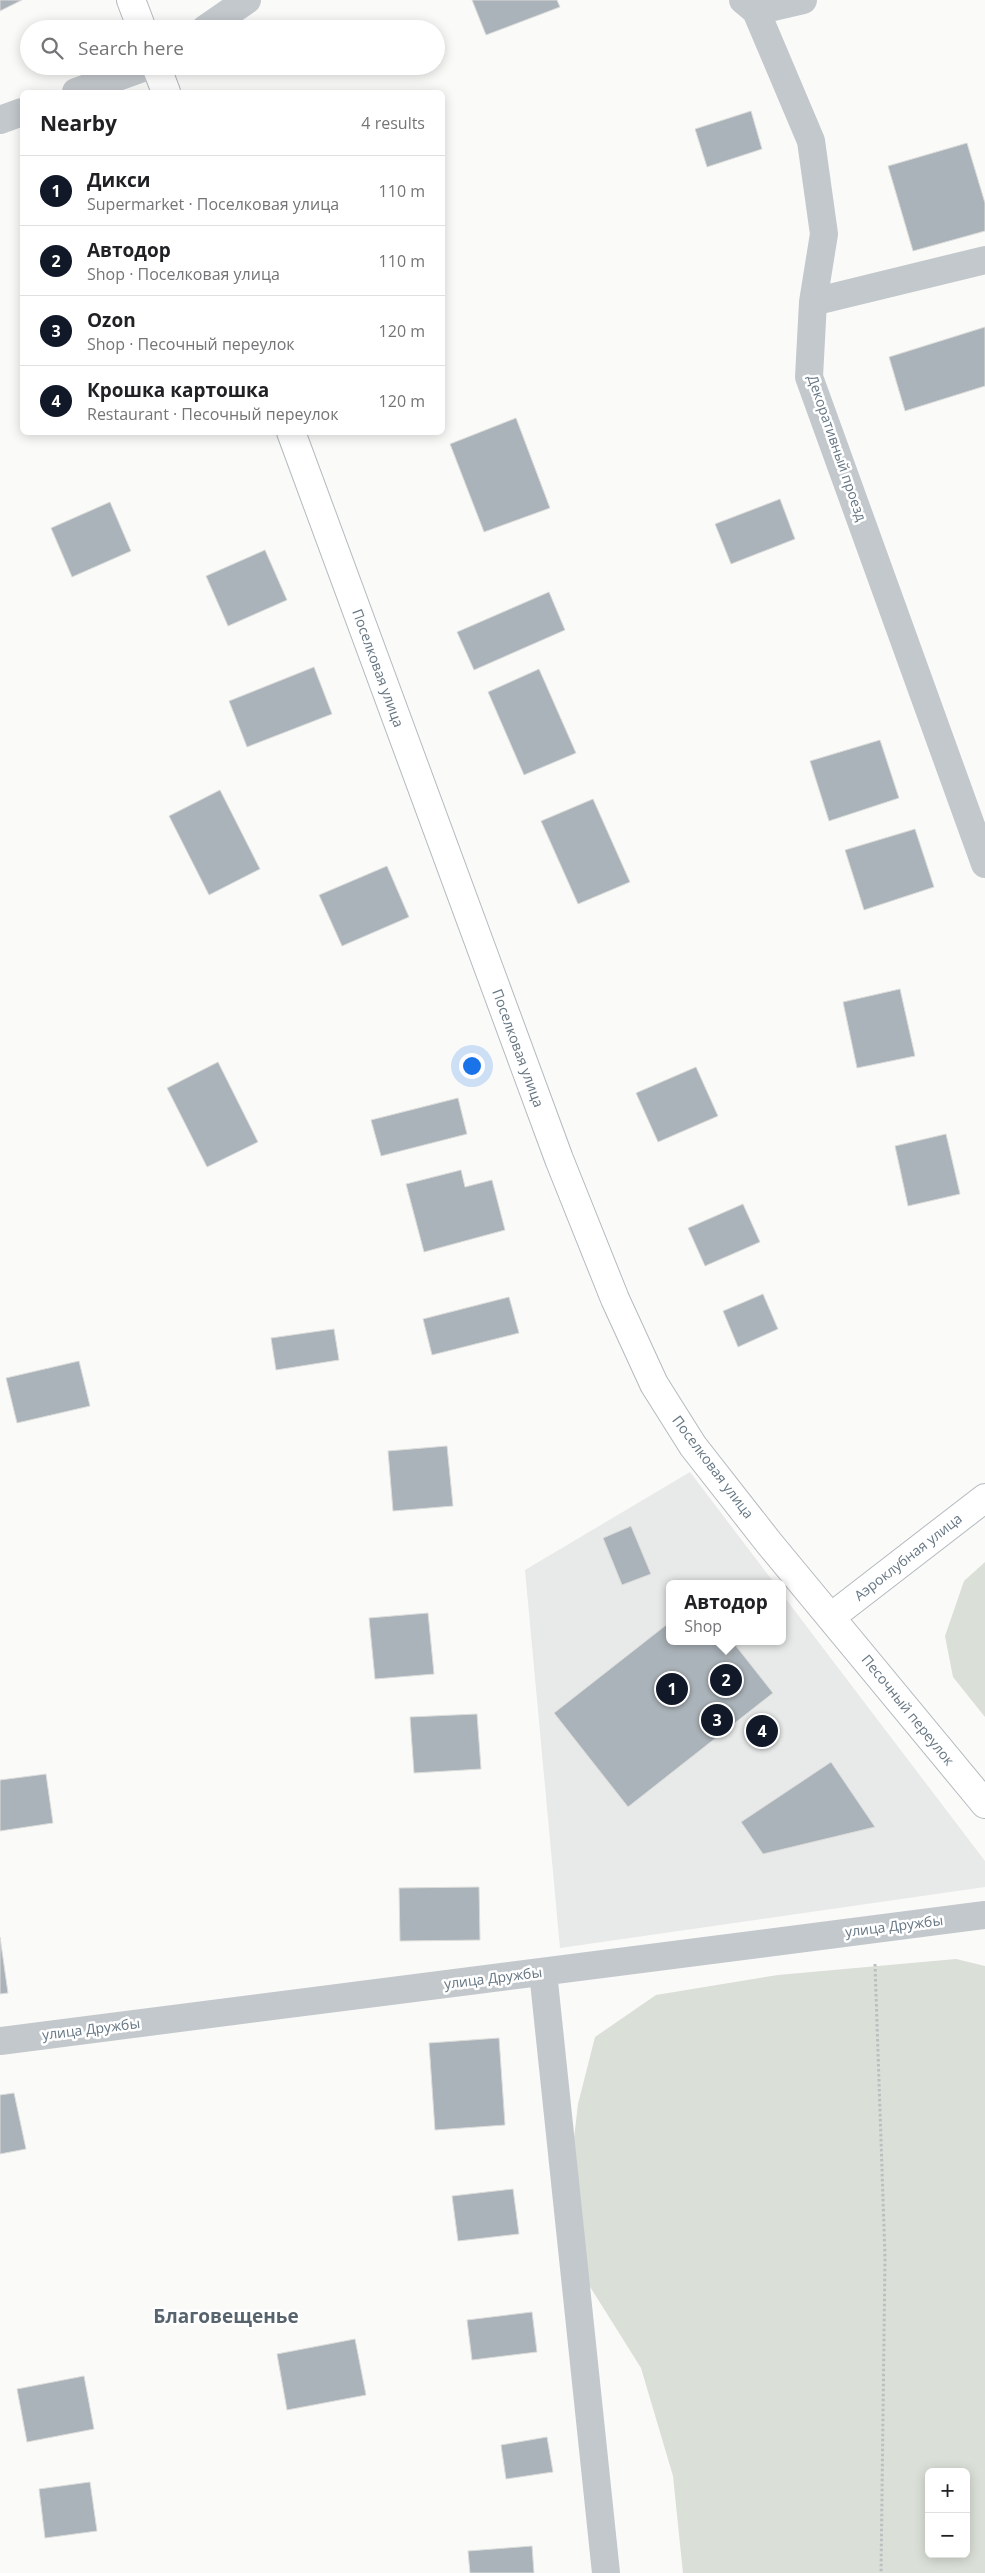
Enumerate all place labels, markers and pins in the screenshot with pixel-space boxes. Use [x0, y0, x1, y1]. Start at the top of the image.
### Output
pin: 2 [710, 1661, 742, 1699]
pin: 1 [656, 1670, 688, 1708]
pin: 3 [701, 1701, 733, 1739]
pin: 4 [746, 1712, 778, 1750]

